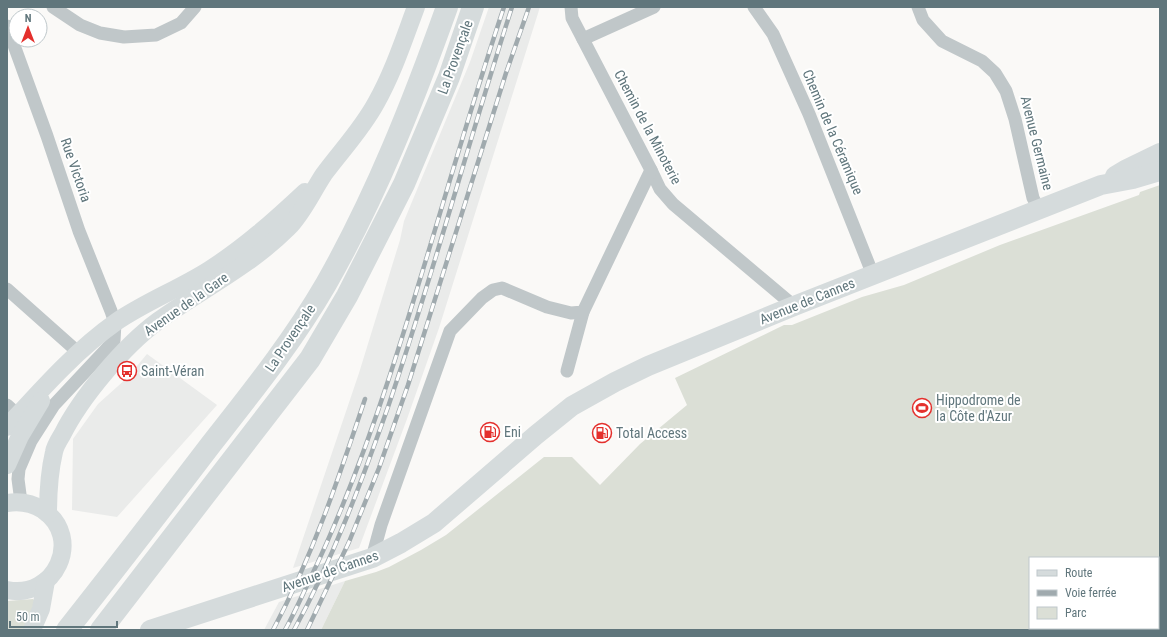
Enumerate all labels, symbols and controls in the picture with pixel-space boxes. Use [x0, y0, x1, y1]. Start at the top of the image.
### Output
north arrow [8, 8, 48, 48]
text: N [25, 12, 32, 25]
street label: La Provençale [434, 17, 476, 96]
street label: Chemin de la Minoterie [611, 67, 685, 187]
street label: Chemin de la Céramique [799, 67, 867, 197]
street label: Avenue Germaine [1018, 94, 1057, 192]
street label: Rue Victoria [58, 136, 94, 204]
street label: Avenue de la Gare [141, 269, 232, 339]
street label: Avenue de Cannes [757, 275, 857, 327]
street label: La Provençale [262, 301, 319, 375]
bus stop icon: Saint-Véran [116, 360, 138, 382]
place label: Saint-Véran [141, 363, 204, 379]
place label: Hippodrome de la Côte d'Azur [936, 392, 1021, 424]
sports icon: Hippodrome de la Côte d'Azur [911, 397, 933, 419]
fuel station icon: Eni [479, 421, 501, 443]
fuel station icon: Total Access [591, 422, 613, 444]
place label: Eni [504, 424, 521, 440]
place label: Total Access [616, 425, 687, 441]
street label: Avenue de Cannes [279, 547, 381, 595]
legend [1029, 557, 1159, 629]
text: Route [1065, 566, 1093, 580]
text: Voie ferrée [1065, 586, 1117, 600]
scale bar [10, 603, 117, 629]
text: Parc [1065, 606, 1087, 620]
text: 50 m [16, 610, 40, 624]

